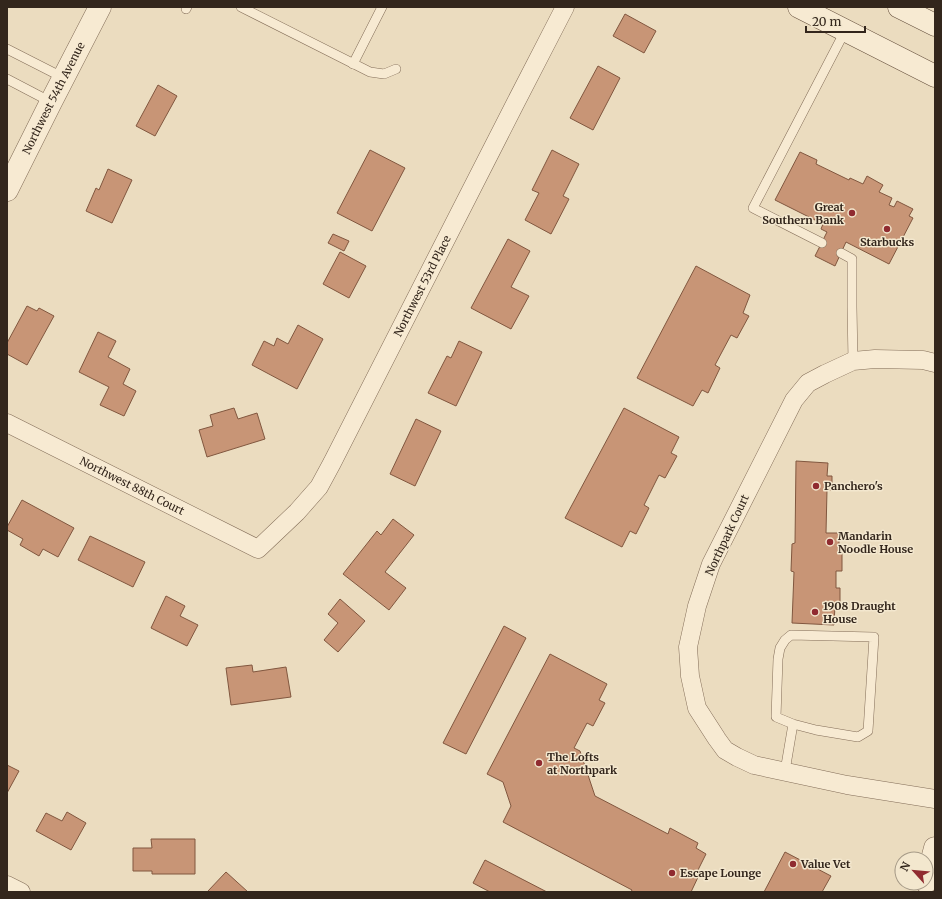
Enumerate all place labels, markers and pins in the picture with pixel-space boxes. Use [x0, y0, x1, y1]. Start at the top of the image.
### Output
place label: Great Southern Bank [762, 200, 845, 227]
marker: Great Southern Bank [847, 208, 857, 218]
marker: Starbucks [882, 224, 892, 234]
place label: Starbucks [860, 235, 914, 249]
place label: Panchero's [824, 479, 883, 493]
marker: Panchero's [811, 481, 821, 491]
place label: Mandarin Noodle House [838, 529, 913, 556]
marker: Mandarin Noodle House [825, 537, 835, 547]
place label: 1908 Draught House [823, 599, 896, 626]
marker: 1908 Draught House [810, 607, 820, 617]
place label: The Lofts at Northpark [547, 750, 618, 777]
marker: The Lofts at Northpark [534, 758, 544, 768]
place label: Value Vet [800, 857, 851, 871]
marker: Value Vet [788, 859, 798, 869]
place label: Escape Lounge [680, 866, 761, 880]
marker: Escape Lounge [667, 868, 677, 878]

